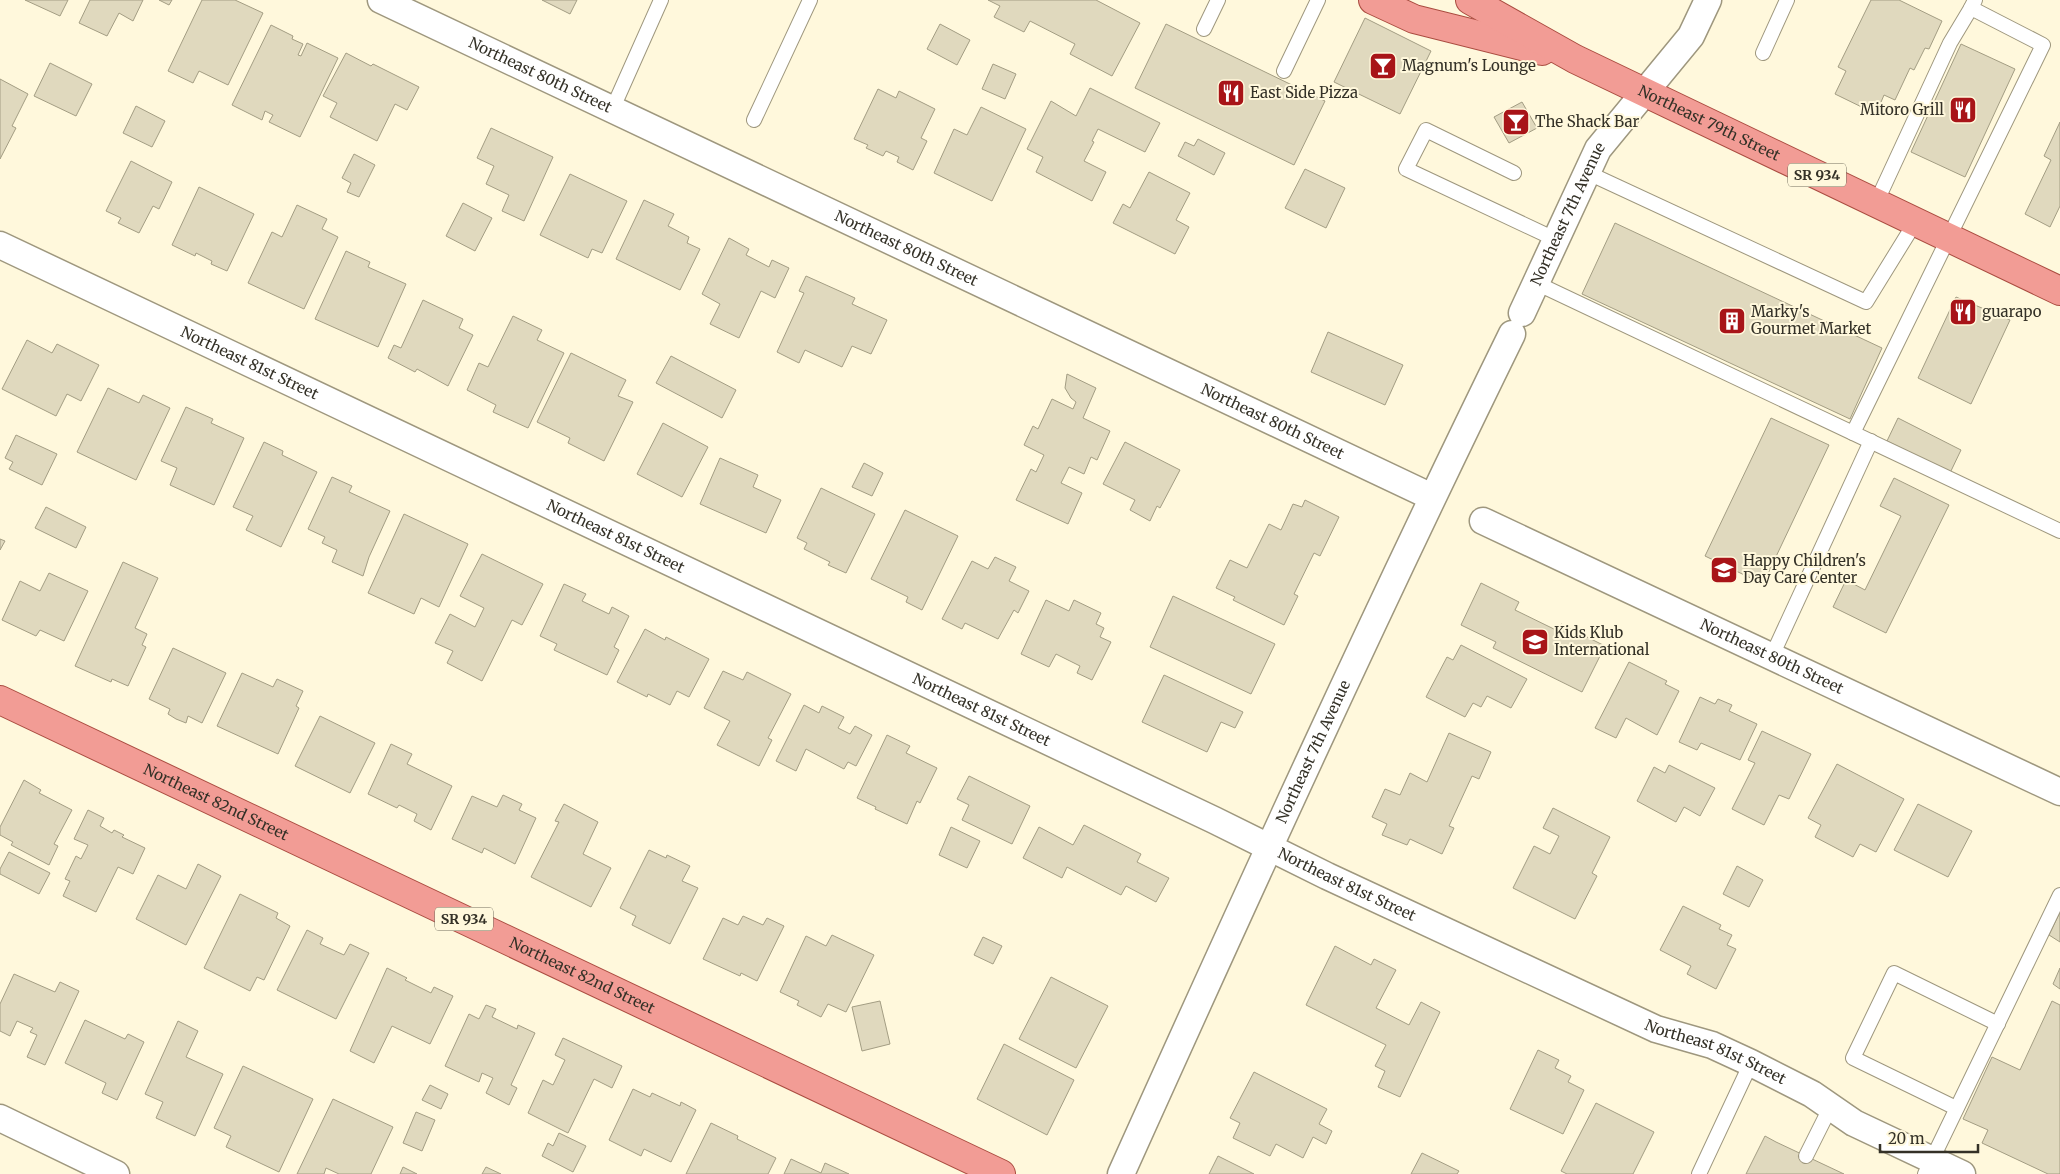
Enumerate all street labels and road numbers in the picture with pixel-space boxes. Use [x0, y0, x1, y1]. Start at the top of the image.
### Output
street label: Northeast 80th Street [466, 33, 615, 117]
street label: Northeast 79th Street [1635, 81, 1783, 165]
street label: Northeast 7th Avenue [1526, 138, 1609, 288]
road number: SR 934 [1788, 164, 1846, 186]
street label: Northeast 80th Street [832, 206, 981, 290]
street label: Northeast 81st Street [178, 322, 322, 404]
street label: Northeast 80th Street [1198, 379, 1347, 463]
street label: Northeast 81st Street [544, 495, 688, 577]
street label: Northeast 80th Street [1697, 614, 1847, 698]
street label: Northeast 81st Street [910, 669, 1054, 750]
street label: Northeast 7th Avenue [1272, 677, 1354, 826]
street label: Northeast 82nd Street [141, 759, 292, 844]
street label: Northeast 81st Street [1275, 843, 1419, 925]
road number: SR 934 [435, 908, 493, 931]
street label: Northeast 82nd Street [507, 933, 658, 1018]
street label: Northeast 81st Street [1642, 1015, 1789, 1088]

